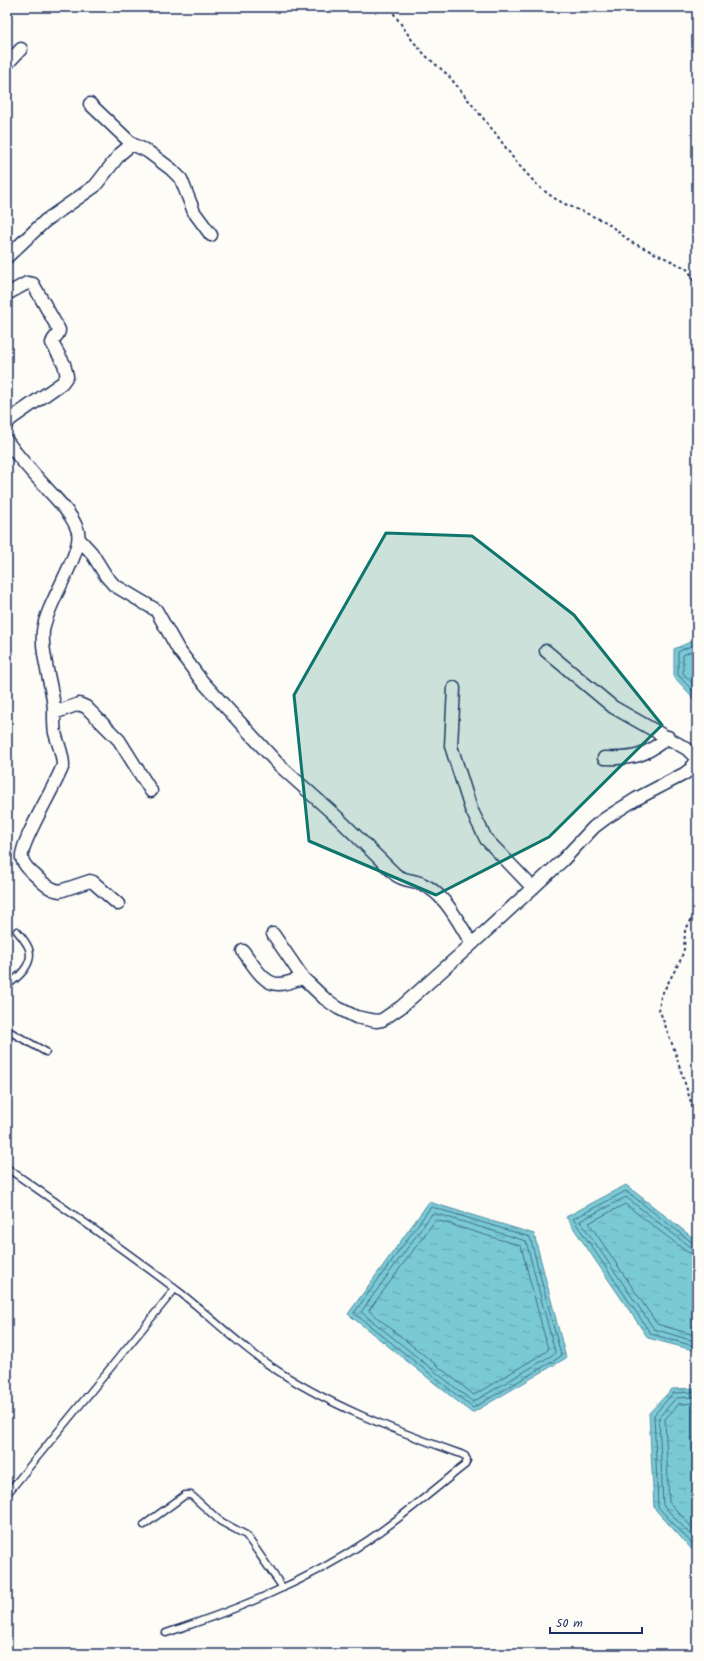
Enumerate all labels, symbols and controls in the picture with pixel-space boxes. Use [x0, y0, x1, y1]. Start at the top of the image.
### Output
scale bar [550, 1609, 642, 1635]
text: 50 m [556, 1614, 583, 1633]

